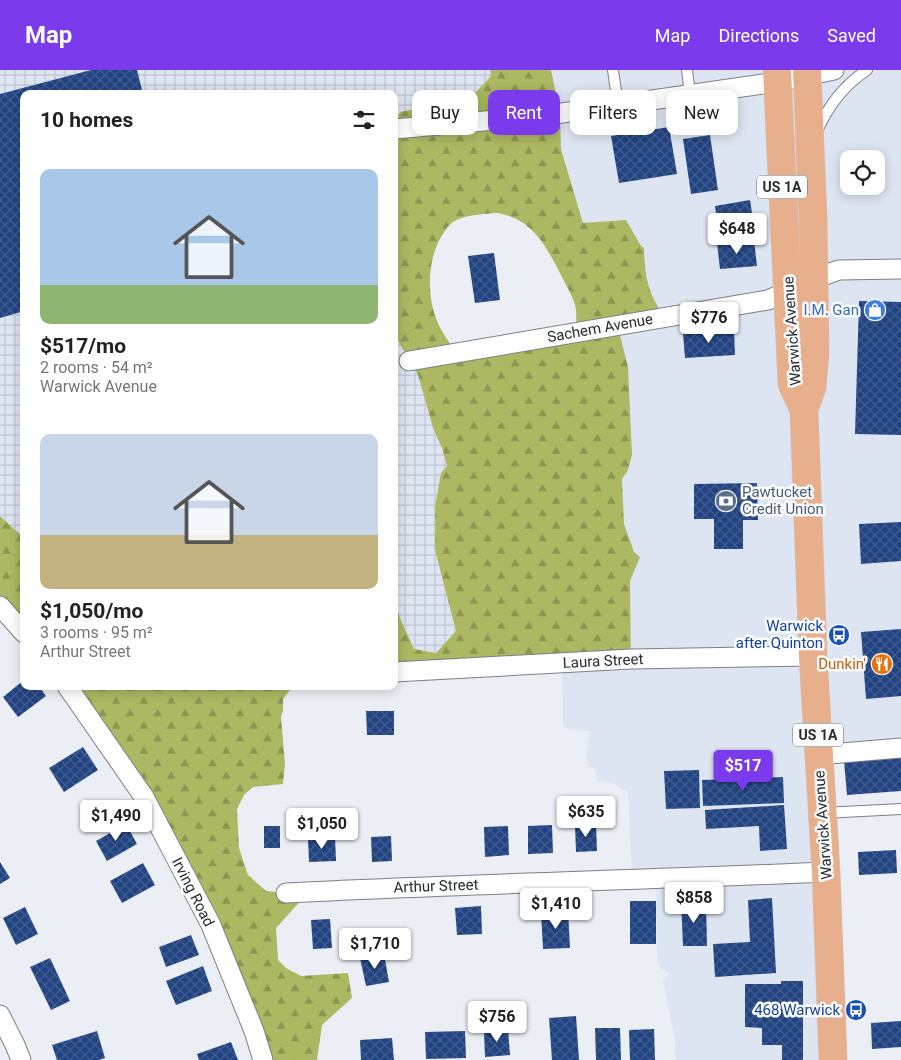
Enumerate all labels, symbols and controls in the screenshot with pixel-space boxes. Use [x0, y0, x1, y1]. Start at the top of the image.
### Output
text: Map [25, 21, 72, 49]
text: Map [655, 25, 690, 46]
text: Directions [718, 25, 799, 46]
text: Saved [827, 25, 876, 46]
chip: Buy [412, 90, 478, 135]
chip: Rent [488, 90, 560, 135]
chip: Filters [570, 90, 656, 135]
chip: New [666, 90, 738, 135]
icon: filters [350, 106, 378, 134]
text: 10 homes [40, 108, 133, 132]
map controls [840, 150, 885, 195]
button: locate [840, 150, 885, 195]
road number: US 1A [757, 175, 807, 198]
icon: home [164, 202, 254, 292]
pin: $648 [707, 212, 767, 255]
text: $648 [719, 219, 755, 238]
street label: Warwick Avenue [779, 276, 805, 386]
shop icon: I.M. Gan [863, 298, 887, 322]
place label: I.M. Gan [804, 301, 859, 319]
pin: $776 [679, 302, 739, 344]
text: $776 [691, 308, 727, 327]
street label: Sachem Avenue [546, 310, 654, 346]
text: $517/mo [40, 334, 126, 358]
text: 2 rooms · 54 m² [40, 358, 153, 377]
text: Warwick Avenue [40, 377, 157, 396]
icon: home [164, 467, 254, 557]
place label: Pawtucket Credit Union [742, 483, 824, 518]
bank icon: Pawtucket Credit Union [714, 489, 738, 513]
text: $1,050/mo [40, 599, 143, 623]
place label: Warwick after Quinton [736, 617, 823, 652]
text: 3 rooms · 95 m² [40, 623, 153, 642]
bus stop icon: Warwick after Quinton [827, 623, 851, 647]
text: Arthur Street [40, 642, 131, 661]
street label: Laura Street [562, 650, 644, 672]
restaurant icon: Dunkin' [870, 652, 894, 676]
place label: Dunkin' [818, 655, 866, 673]
road number: US 1A [793, 724, 843, 746]
pin: $517 [713, 750, 773, 792]
text: $517 [725, 756, 761, 775]
street label: Warwick Avenue [810, 770, 836, 880]
pin: $635 [556, 796, 616, 838]
pin: $1,490 [75, 800, 157, 842]
text: $635 [568, 802, 604, 821]
text: $1,490 [91, 806, 141, 825]
pin: $1,050 [281, 808, 363, 850]
text: $1,050 [297, 814, 347, 833]
street label: Irving Road [168, 854, 218, 930]
street label: Arthur Street [393, 876, 479, 896]
pin: $858 [664, 882, 724, 924]
pin: $1,410 [515, 888, 597, 930]
text: $858 [676, 888, 712, 907]
text: $1,410 [531, 894, 581, 913]
pin: $1,710 [334, 928, 416, 970]
text: $1,710 [350, 934, 400, 953]
bus stop icon: 468 Warwick [844, 998, 868, 1022]
pin: $756 [467, 1000, 527, 1043]
place label: 468 Warwick [754, 1001, 840, 1019]
text: $756 [479, 1007, 515, 1026]

